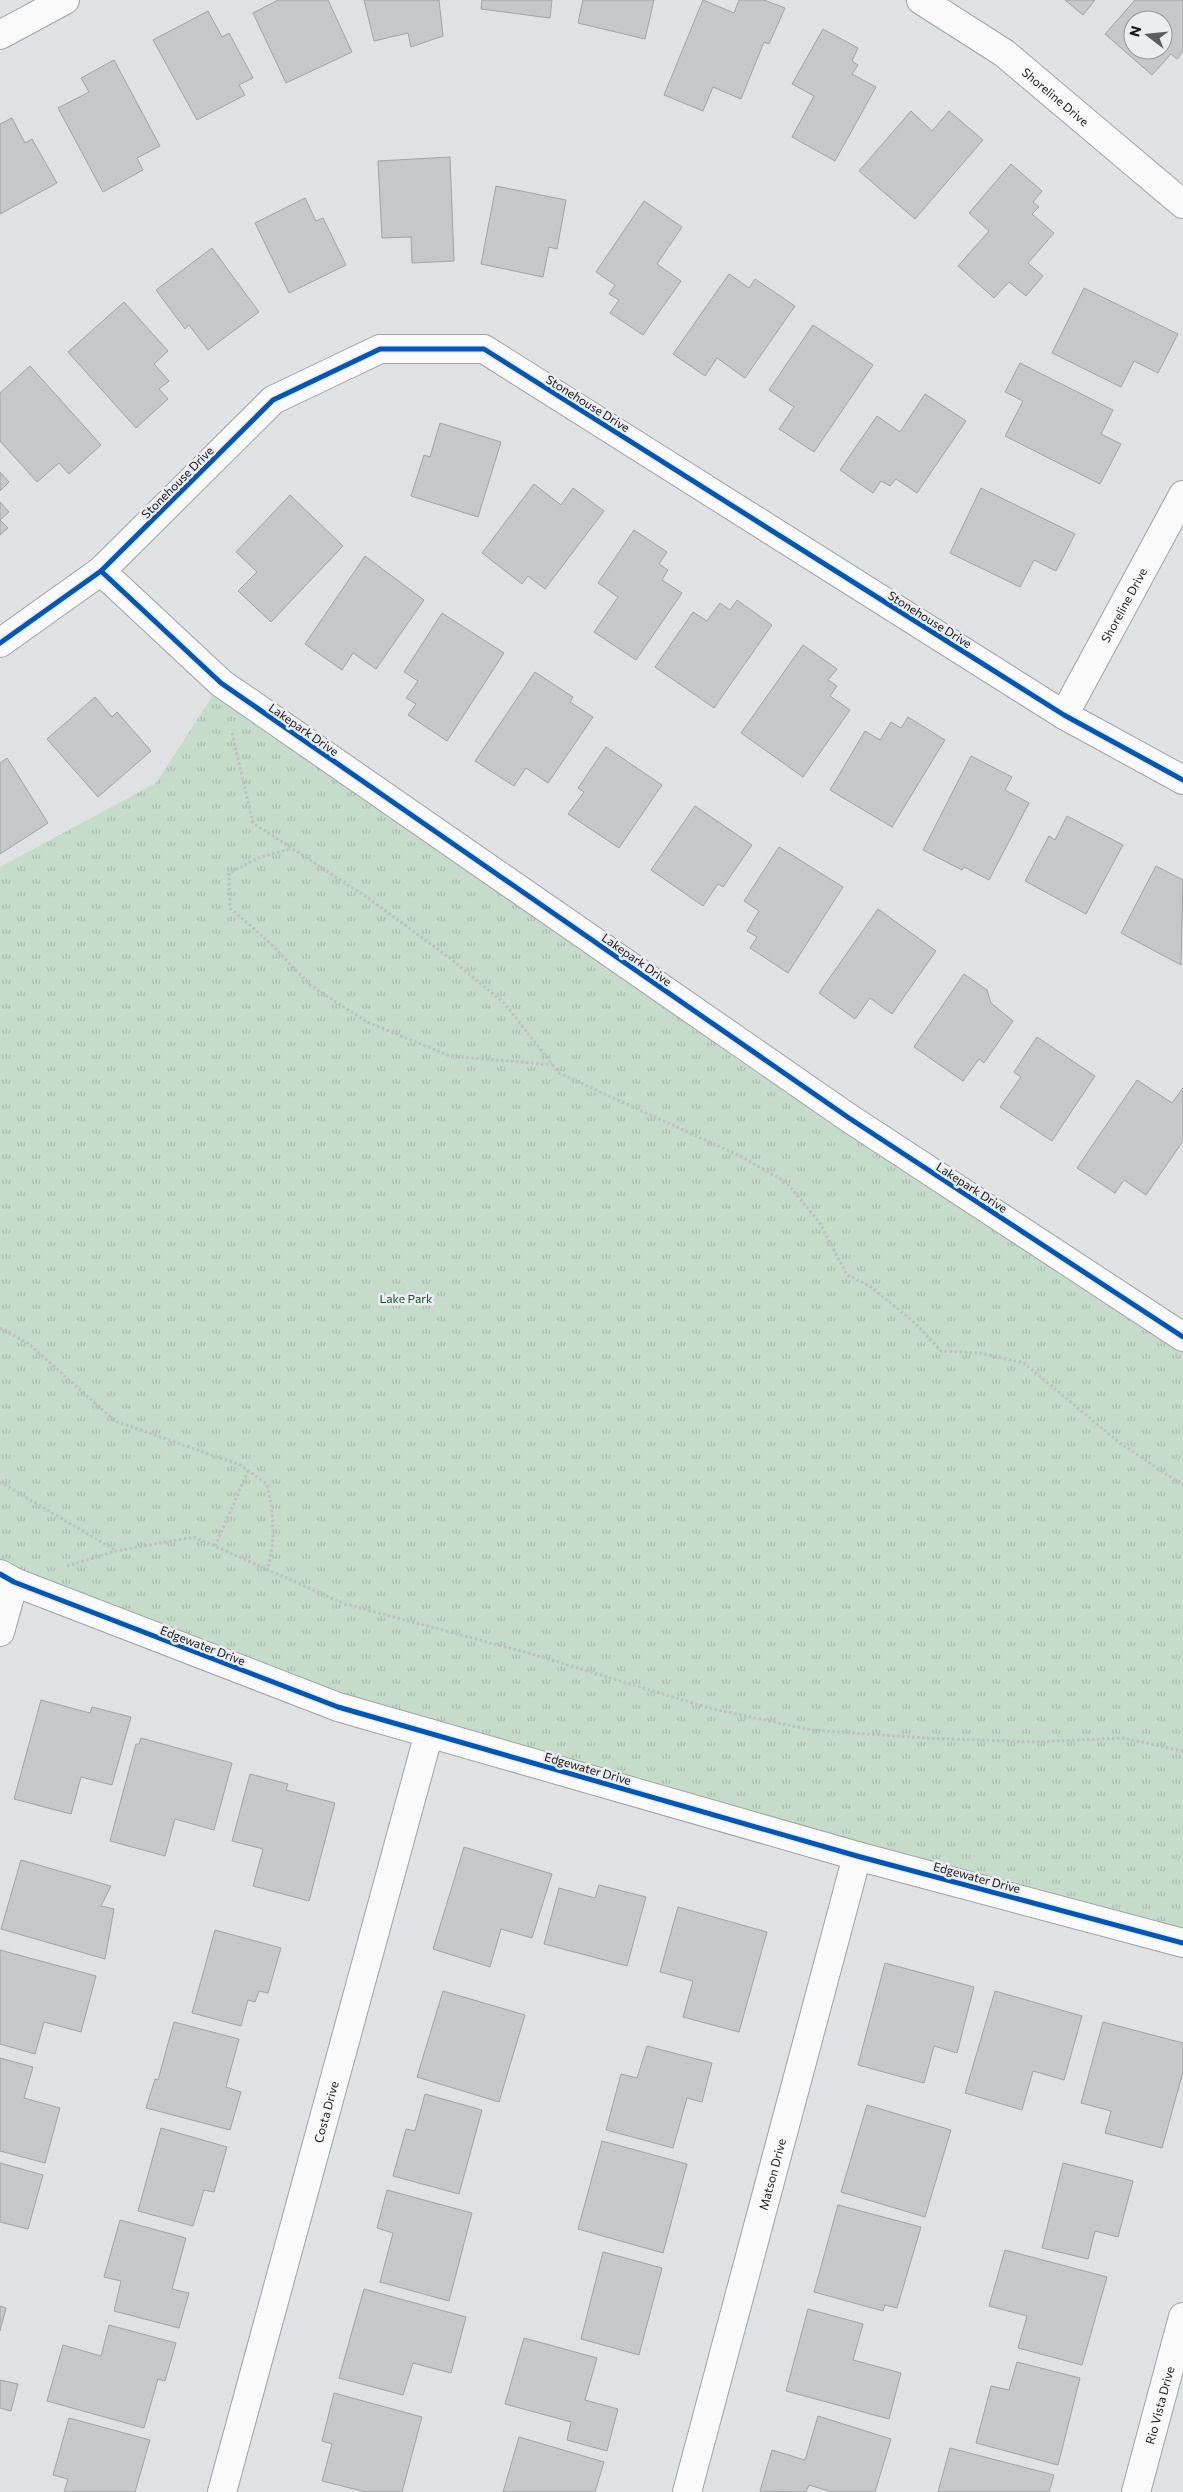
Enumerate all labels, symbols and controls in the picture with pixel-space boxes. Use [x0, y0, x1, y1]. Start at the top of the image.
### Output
north arrow [1123, 10, 1173, 60]
text: N [1125, 24, 1145, 39]
street label: Shoreline Drive [1019, 64, 1092, 129]
street label: Stonehouse Drive [544, 372, 632, 434]
street label: Stonehouse Drive [138, 443, 216, 521]
street label: Shoreline Drive [1098, 565, 1149, 645]
street label: Stonehouse Drive [886, 588, 974, 650]
street label: Lakepark Drive [267, 700, 341, 758]
street label: Lakepark Drive [600, 930, 674, 988]
street label: Lakepark Drive [934, 1159, 1010, 1215]
park label: Lake Park [379, 1291, 433, 1305]
street label: Edgewater Drive [159, 1622, 247, 1668]
street label: Edgewater Drive [543, 1749, 633, 1787]
street label: Edgewater Drive [932, 1859, 1022, 1895]
street label: Costa Drive [311, 2080, 341, 2144]
street label: Matson Drive [756, 2137, 788, 2211]
street label: Rio Vista Drive [1142, 2365, 1176, 2446]

